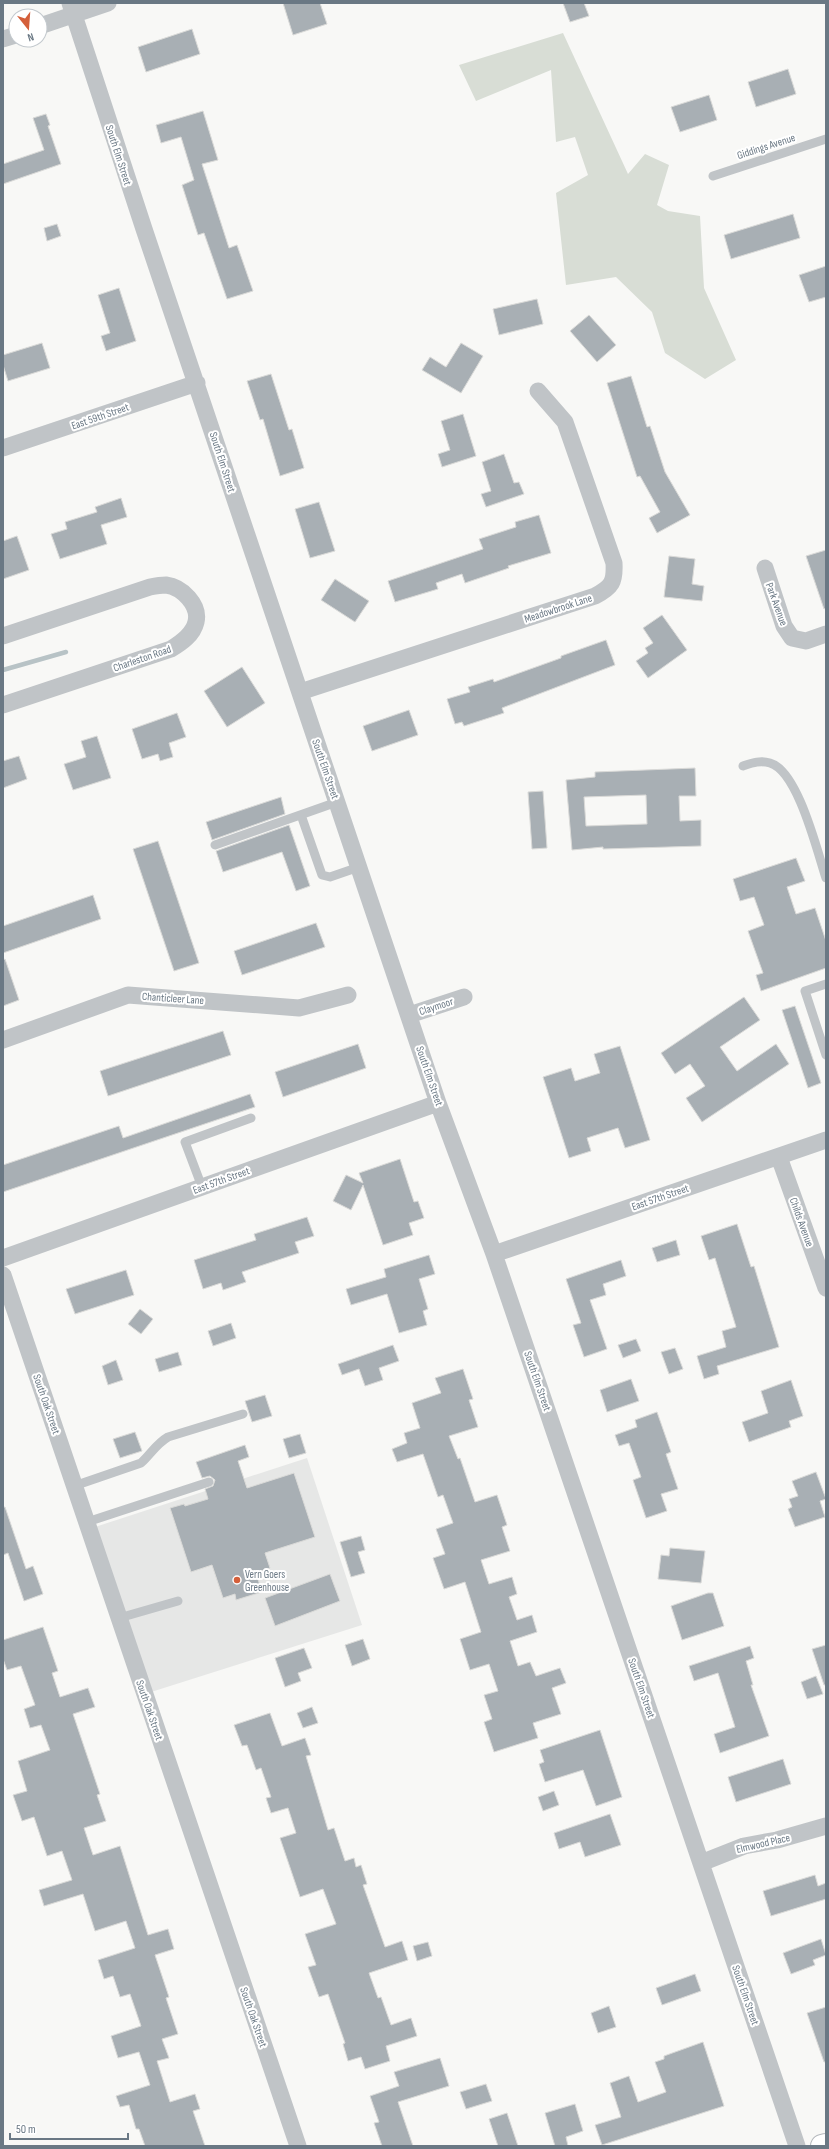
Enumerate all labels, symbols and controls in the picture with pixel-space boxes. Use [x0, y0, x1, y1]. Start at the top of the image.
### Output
north arrow [8, 8, 48, 48]
text: N [26, 30, 35, 44]
street label: South Elm Street [103, 124, 135, 187]
street label: Giddings Avenue [735, 131, 797, 162]
street label: East 59th Street [70, 400, 131, 432]
street label: South Elm Street [207, 431, 239, 494]
street label: Park Avenue [763, 581, 790, 627]
street label: Meadowbrook Lane [523, 591, 594, 626]
street label: Charleston Road [111, 642, 173, 674]
street label: South Elm Street [309, 738, 342, 801]
street label: Chanticleer Lane [142, 990, 204, 1007]
street label: Claymoor [417, 995, 455, 1018]
street label: South Elm Street [413, 1045, 446, 1108]
street label: East 57th Street [191, 1164, 252, 1197]
street label: East 57th Street [630, 1181, 691, 1213]
street label: Childs Avenue [787, 1196, 816, 1249]
street label: South Elm Street [521, 1350, 554, 1413]
street label: South Oak Street [30, 1373, 63, 1436]
place label: Vern Goers Greenhouse [245, 1568, 289, 1594]
marker: Vern Goers Greenhouse [232, 1575, 242, 1585]
street label: South Elm Street [625, 1657, 658, 1720]
street label: South Oak Street [133, 1679, 166, 1742]
street label: Elmwood Place [735, 1831, 791, 1856]
street label: South Elm Street [729, 1964, 762, 2027]
street label: South Oak Street [237, 1986, 270, 2049]
scale bar [10, 2115, 128, 2141]
text: 50 m [16, 2122, 36, 2137]

